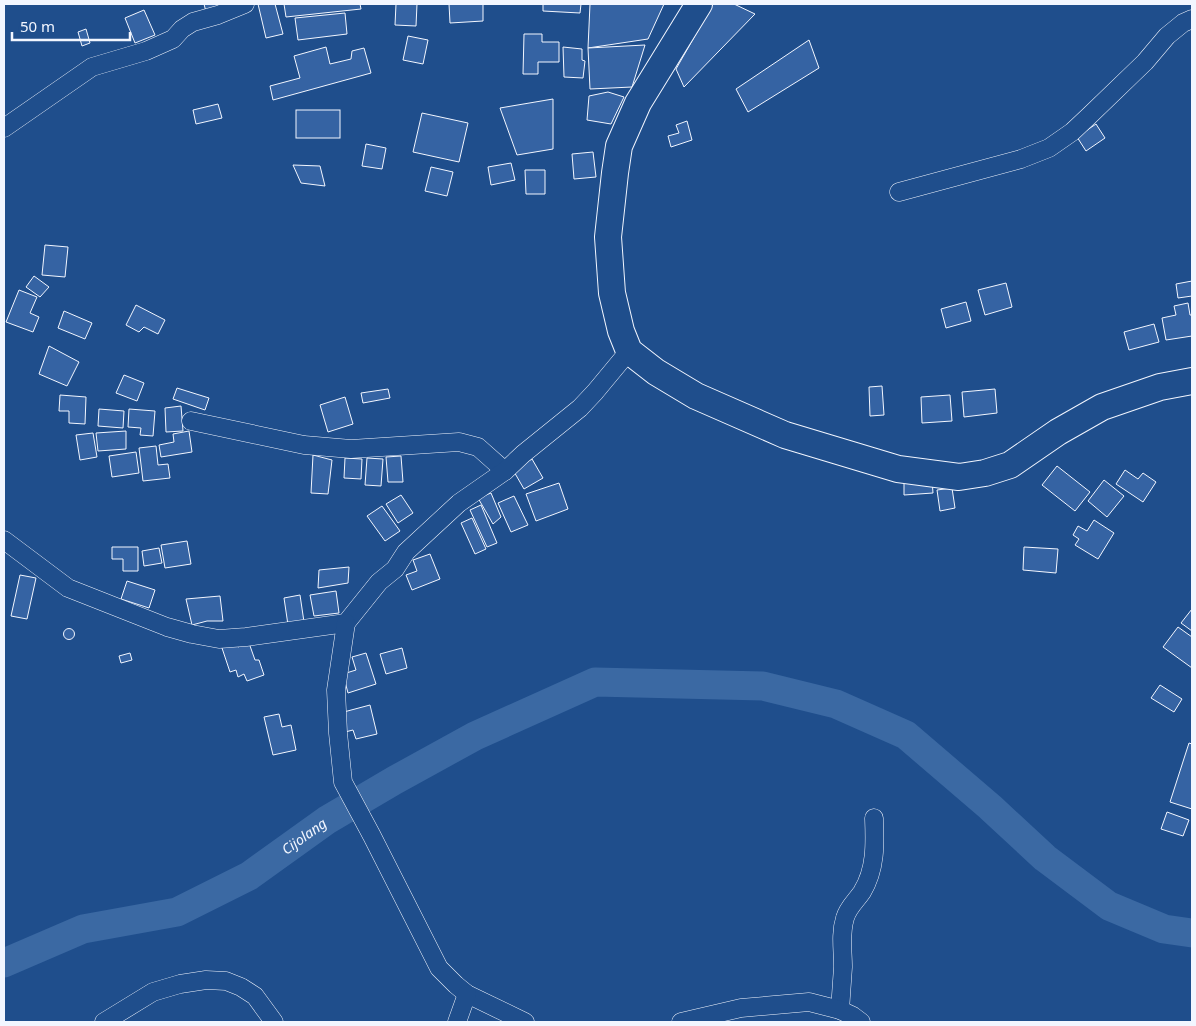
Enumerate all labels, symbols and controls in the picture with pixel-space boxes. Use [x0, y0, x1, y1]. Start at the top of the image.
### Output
scale bar [12, 10, 130, 42]
text: 50 m [20, 16, 55, 36]
water label: Cijolang [278, 813, 330, 859]

